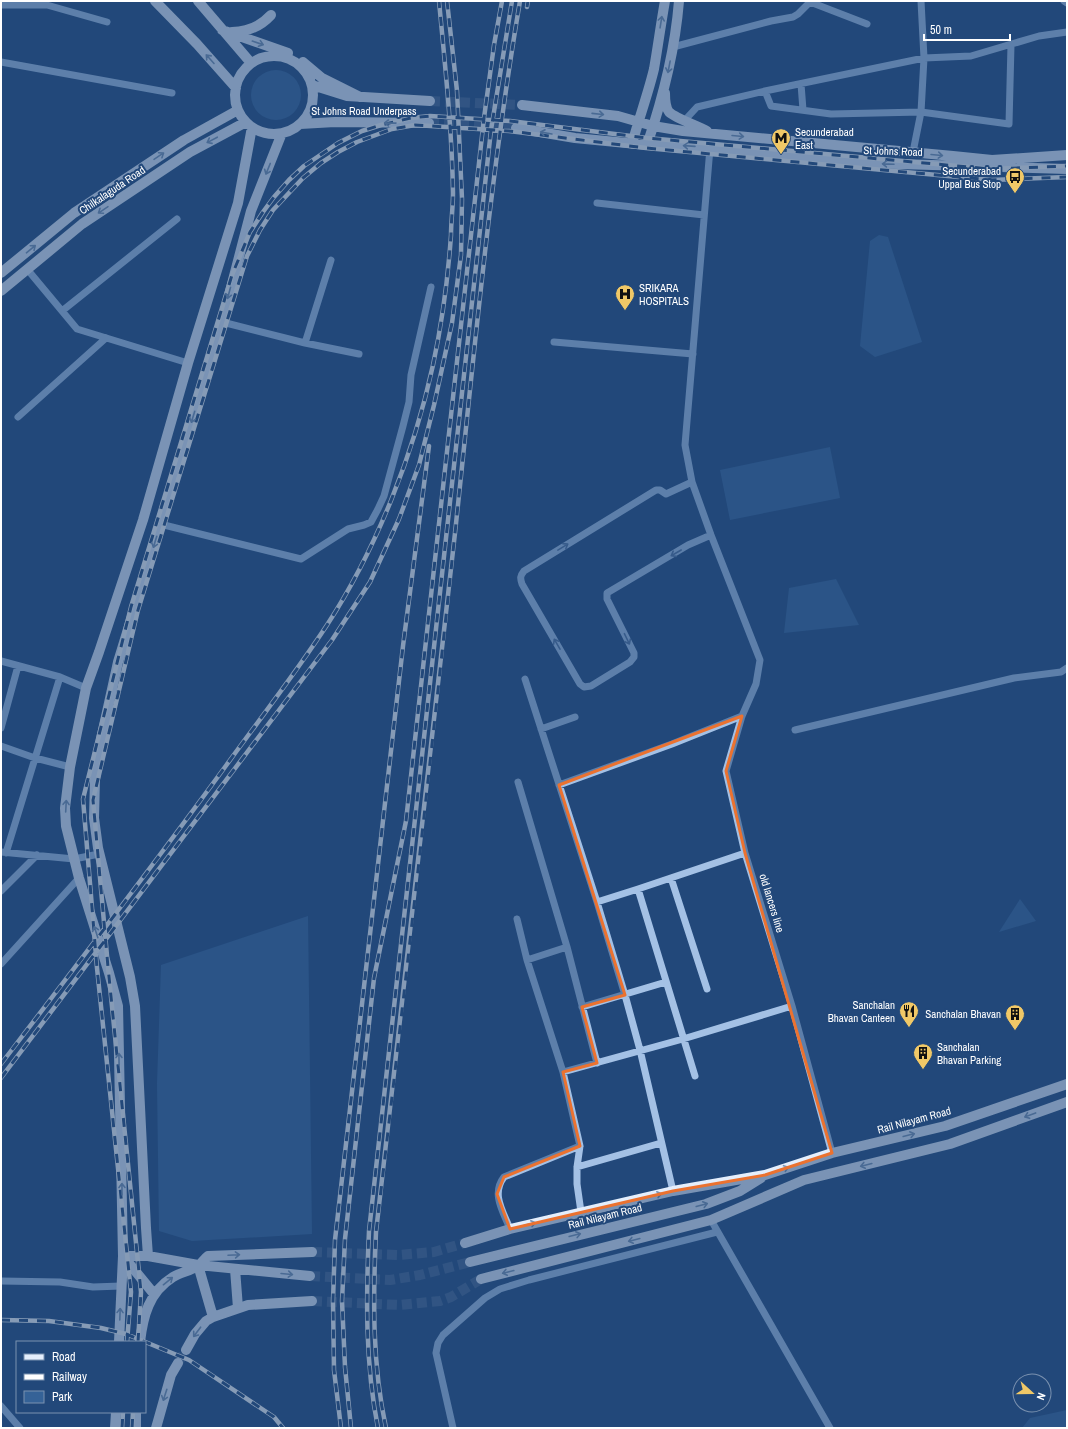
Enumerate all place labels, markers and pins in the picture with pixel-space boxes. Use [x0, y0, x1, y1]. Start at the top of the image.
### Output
place label: Secunderabad East [795, 125, 854, 152]
metro station icon: Secunderabad East [770, 127, 792, 155]
place label: Secunderabad Uppal Bus Stop [938, 164, 1001, 191]
bus stop icon: Secunderabad Uppal Bus Stop [1004, 166, 1026, 194]
place label: SRIKARA HOSPITALS [639, 281, 689, 308]
hospital icon: SRIKARA HOSPITALS [614, 283, 636, 311]
place label: Sanchalan Bhavan Canteen [828, 998, 895, 1025]
restaurant icon: Sanchalan Bhavan Canteen [898, 1000, 920, 1028]
building icon: Sanchalan Bhavan [1004, 1003, 1026, 1031]
place label: Sanchalan Bhavan [925, 1007, 1001, 1021]
place label: Sanchalan Bhavan Parking [937, 1040, 1001, 1067]
building icon: Sanchalan Bhavan Parking [912, 1042, 934, 1070]

